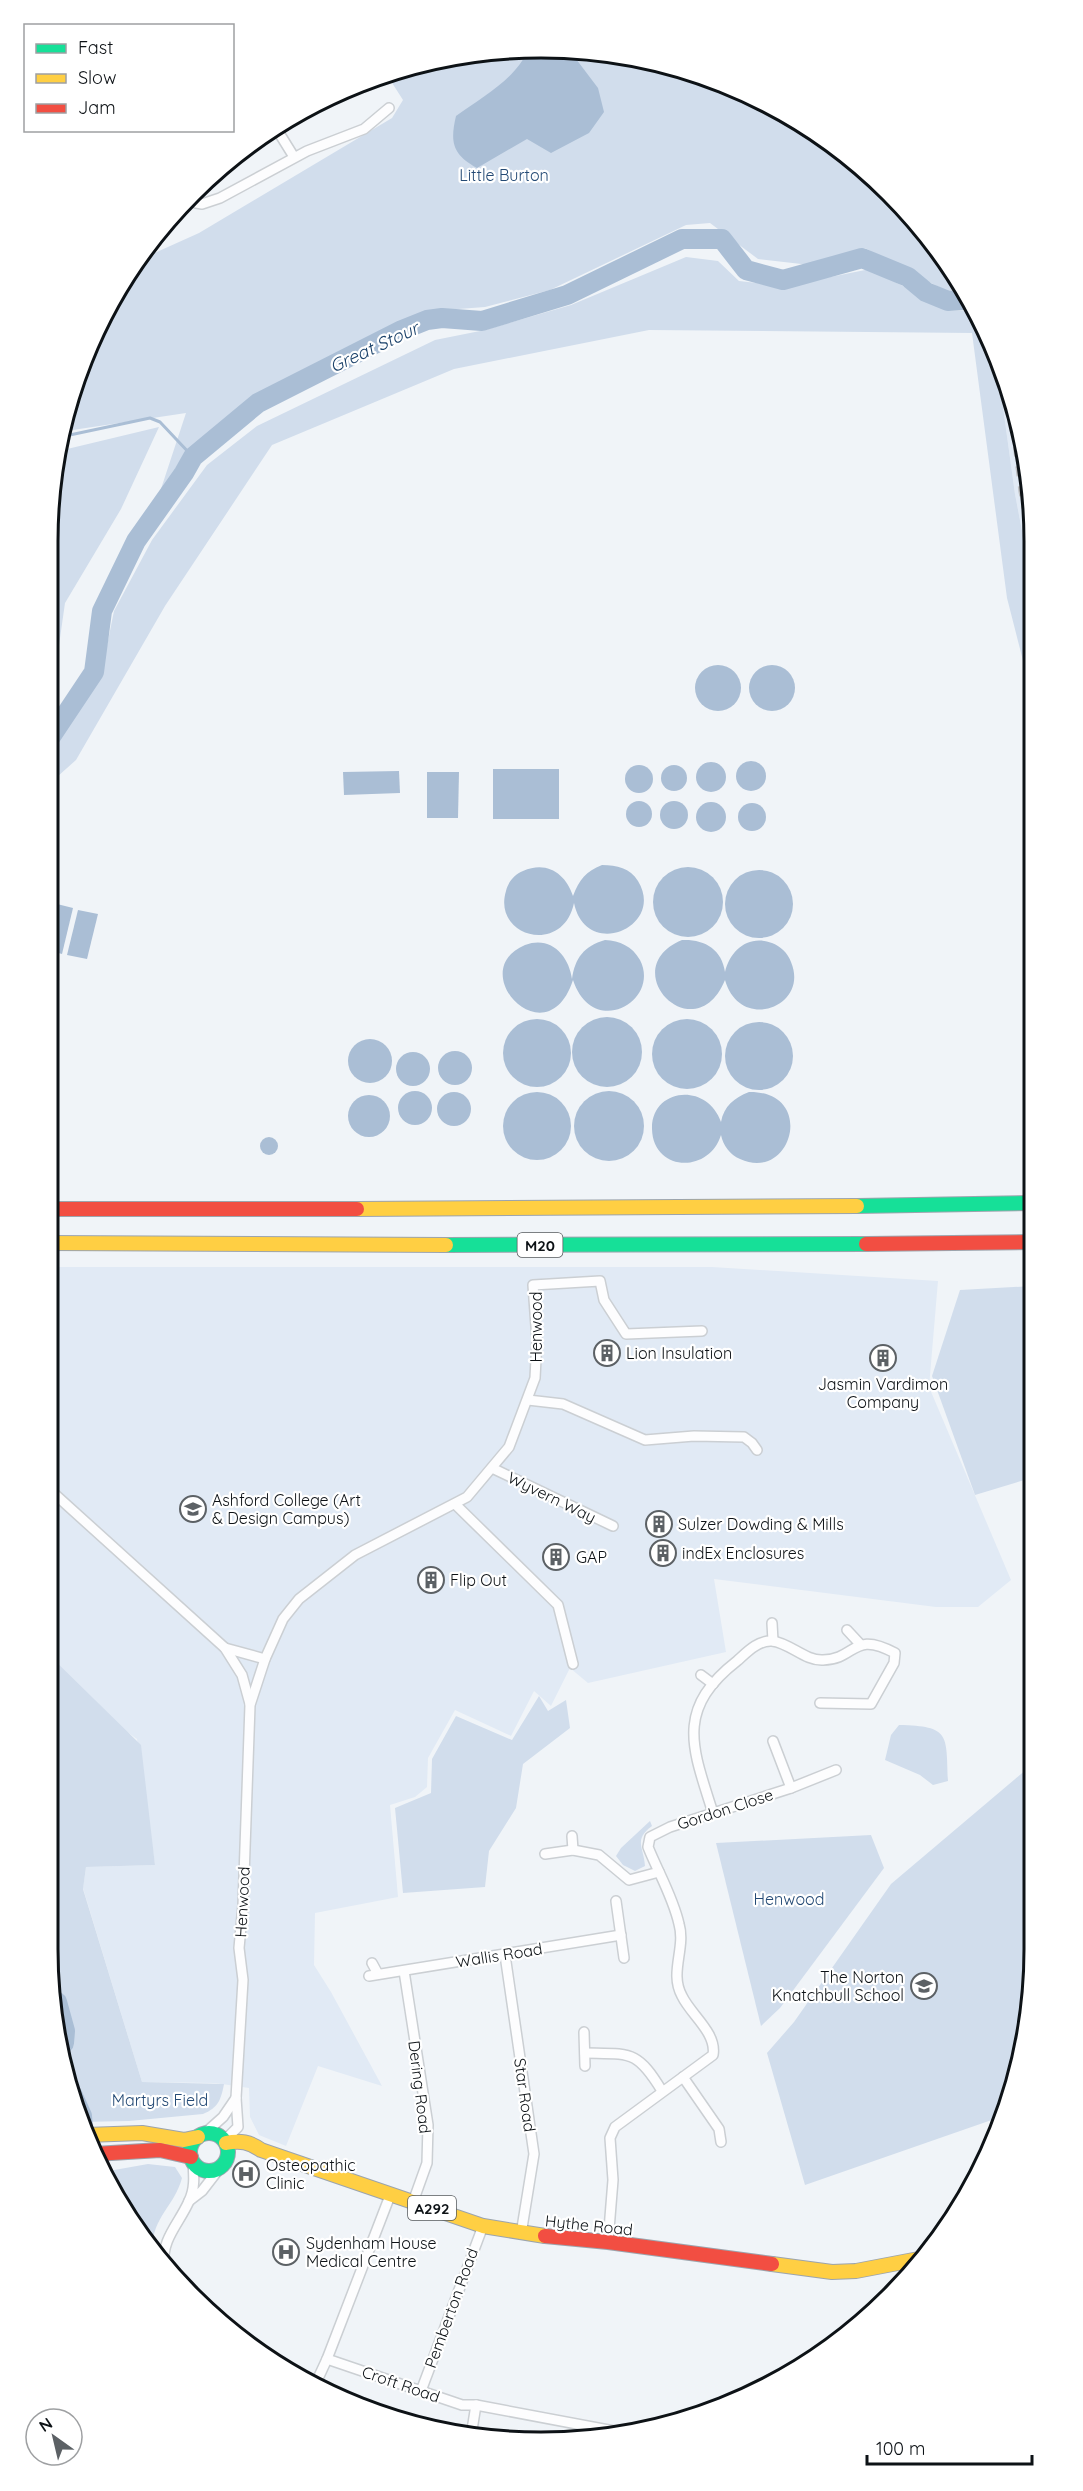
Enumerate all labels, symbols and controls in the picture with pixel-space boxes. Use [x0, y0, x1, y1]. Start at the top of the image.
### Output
legend [24, 24, 234, 132]
text: Fast [78, 36, 113, 59]
text: Slow [78, 66, 116, 89]
text: Jam [78, 96, 116, 119]
park label: Little Burton [459, 165, 549, 185]
water label: Great Stour [326, 316, 424, 378]
road number: M20 [518, 1233, 562, 1257]
street label: Henwood [526, 1292, 546, 1362]
building icon: Lion Insulation [592, 1338, 622, 1368]
place label: Lion Insulation [626, 1343, 732, 1363]
building icon: Jasmin Vardimon Company [868, 1343, 898, 1373]
place label: Jasmin Vardimon Company [818, 1374, 948, 1412]
street label: Wyvern Way [505, 1467, 599, 1527]
place label: Ashford College (Art & Design Campus) [212, 1490, 361, 1528]
school or university icon: Ashford College (Art & Design Campus) [178, 1494, 208, 1524]
building icon: Sulzer Dowding & Mills [644, 1509, 674, 1539]
place label: Sulzer Dowding & Mills [678, 1514, 844, 1534]
building icon: indEx Enclosures [648, 1538, 678, 1568]
building icon: GAP [541, 1542, 571, 1572]
place label: indEx Enclosures [682, 1543, 804, 1563]
place label: GAP [576, 1547, 607, 1567]
building icon: Flip Out [416, 1565, 446, 1595]
place label: Flip Out [450, 1570, 507, 1590]
street label: Gordon Close [674, 1784, 776, 1834]
street label: Henwood [230, 1866, 254, 1938]
park label: Henwood [754, 1889, 824, 1909]
street label: Wallis Road [454, 1938, 544, 1972]
place label: The Norton Knatchbull School [772, 1967, 904, 2005]
school or university icon: The Norton Knatchbull School [909, 1971, 939, 2001]
street label: Dering Road [404, 2039, 436, 2135]
street label: Star Road [510, 2057, 540, 2133]
park label: Martyrs Field [112, 2090, 208, 2110]
place label: Osteopathic Clinic [266, 2155, 355, 2193]
hospital icon: Osteopathic Clinic [231, 2159, 261, 2189]
road number: A292 [408, 2196, 456, 2220]
street label: Hythe Road [544, 2210, 634, 2240]
place label: Sydenham House Medical Centre [306, 2233, 437, 2271]
hospital icon: Sydenham House Medical Centre [271, 2237, 301, 2267]
street label: Pemberton Road [420, 2245, 482, 2371]
street label: Croft Road [359, 2361, 443, 2407]
north arrow [24, 2407, 84, 2467]
text: N [35, 2413, 56, 2436]
scale bar [867, 2428, 1032, 2466]
text: 100 m [876, 2437, 925, 2460]

